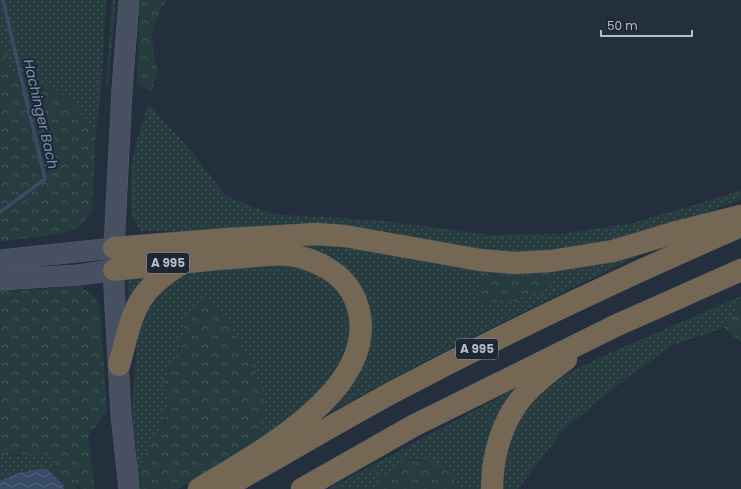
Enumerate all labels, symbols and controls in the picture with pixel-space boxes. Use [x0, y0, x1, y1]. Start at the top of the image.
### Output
scale bar [601, 12, 692, 38]
text: 50 m [607, 17, 638, 34]
water label: Hachinger Bach [19, 57, 63, 171]
road number: A 995 [147, 253, 189, 273]
road number: A 995 [456, 339, 498, 359]

